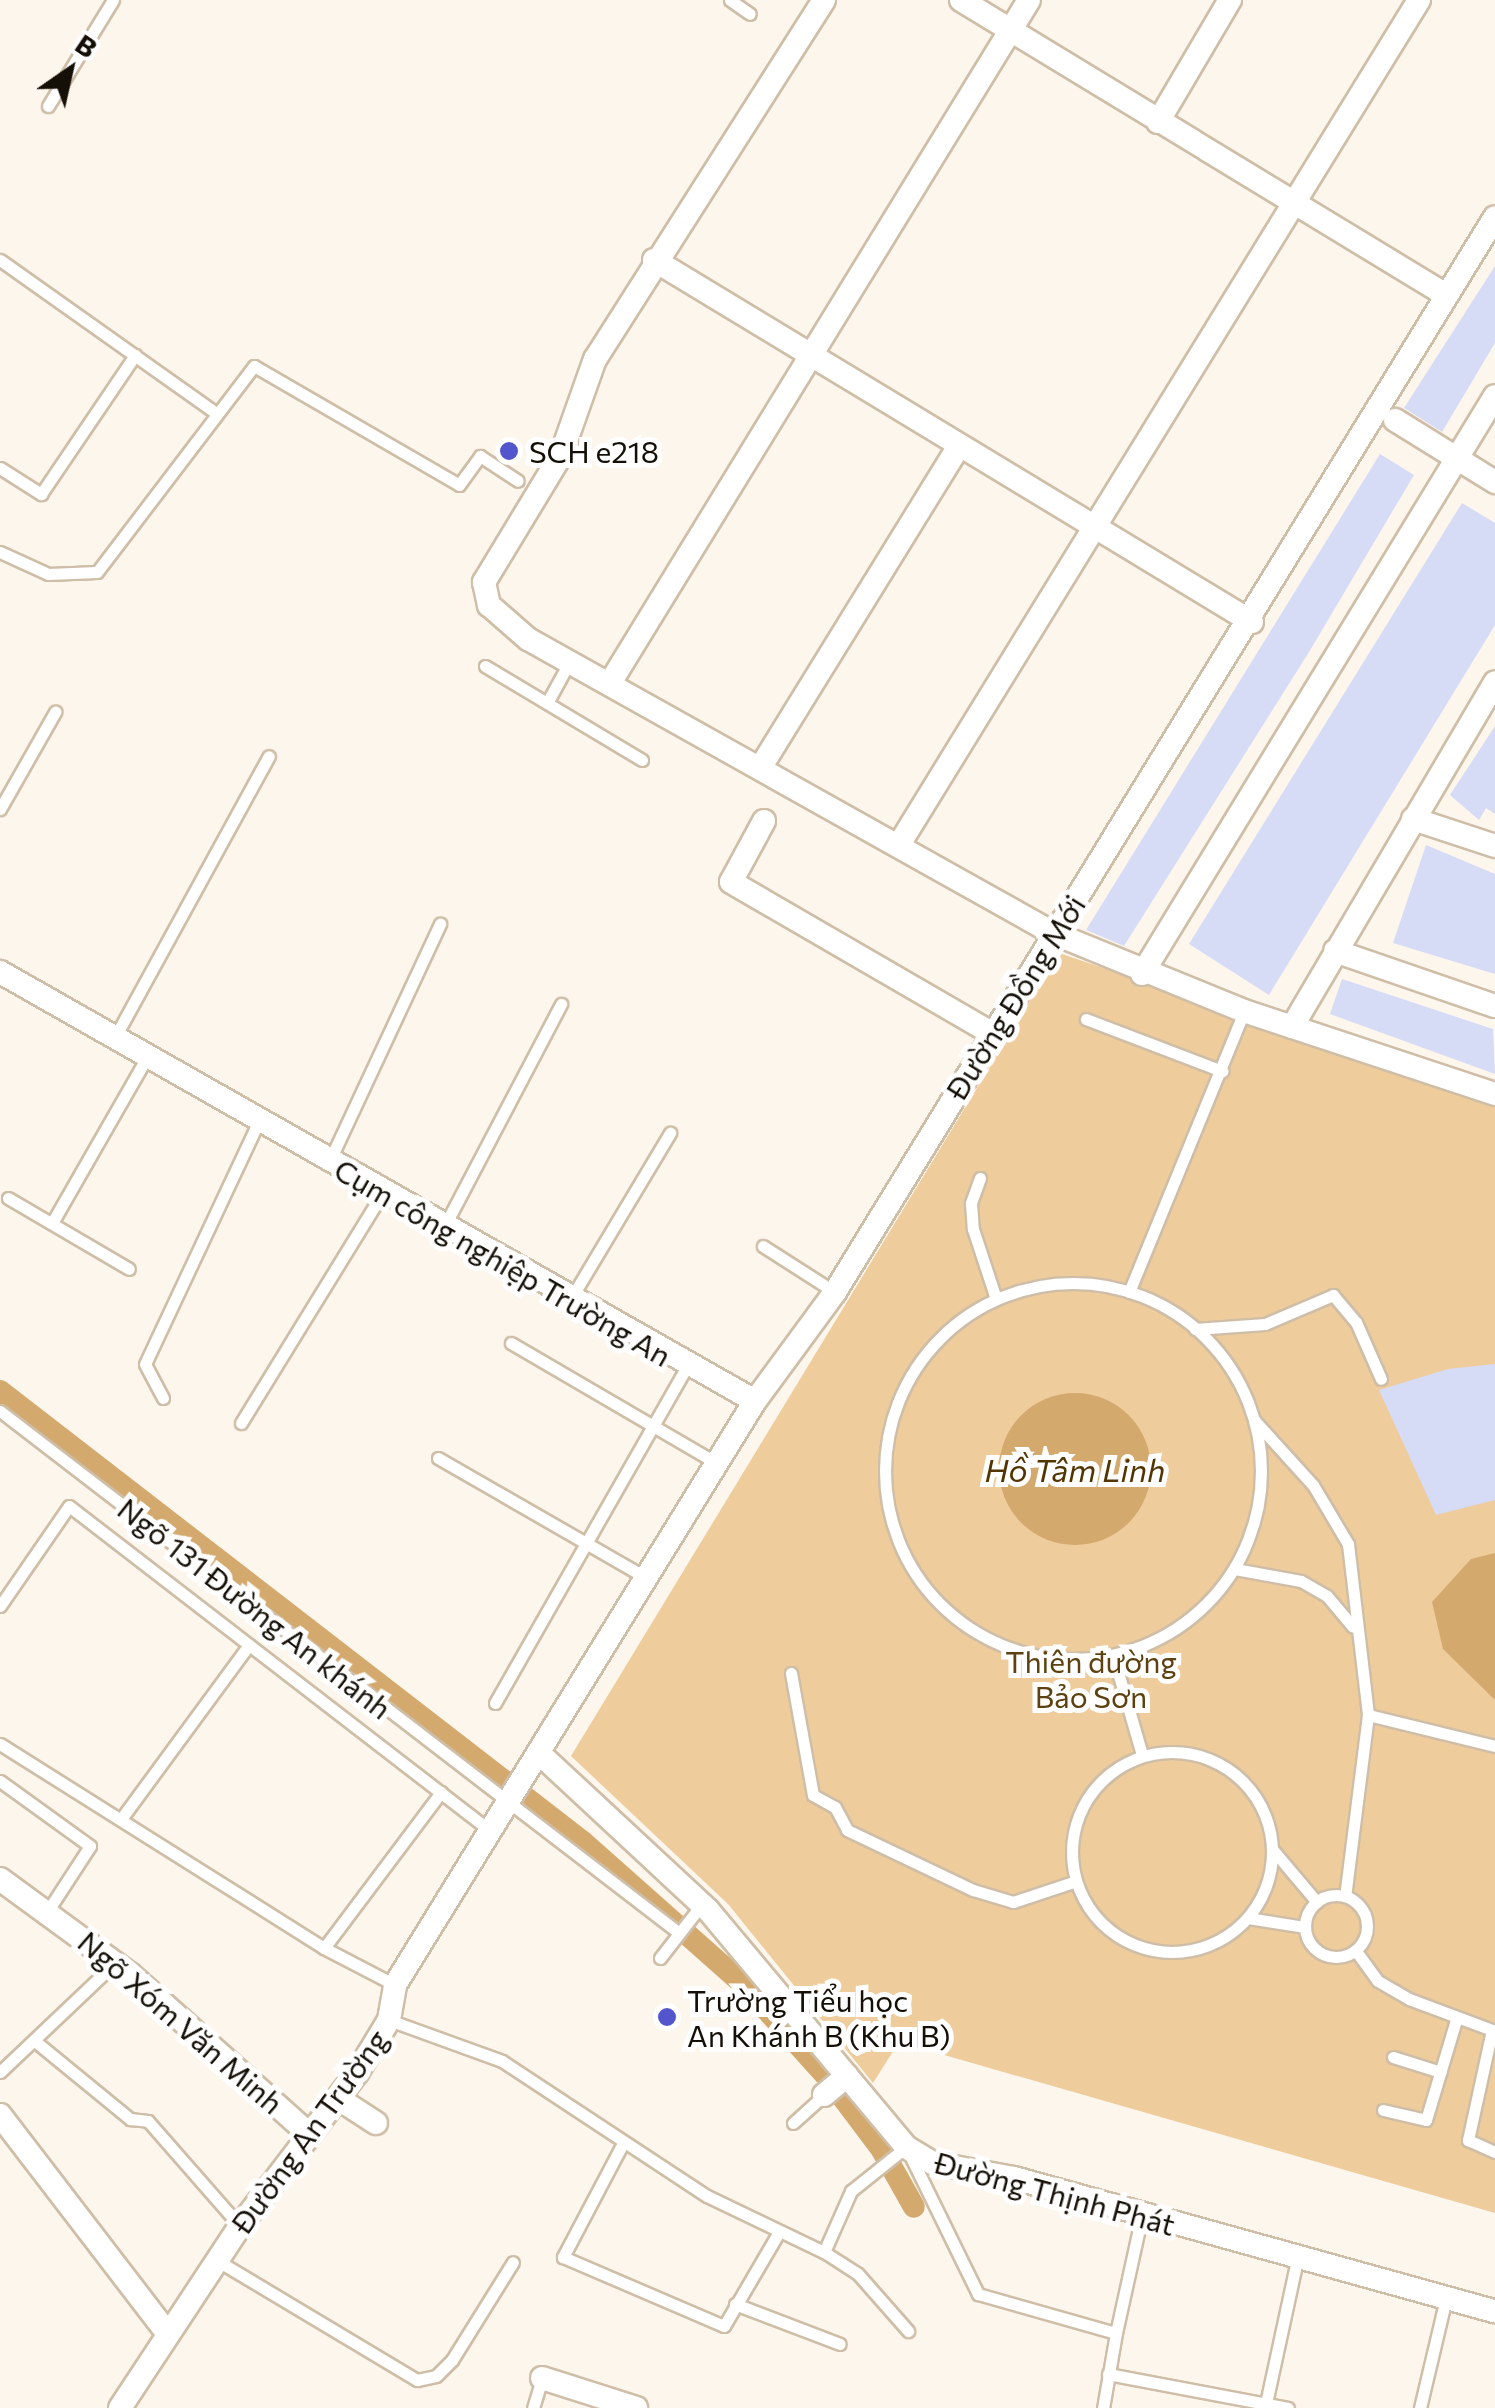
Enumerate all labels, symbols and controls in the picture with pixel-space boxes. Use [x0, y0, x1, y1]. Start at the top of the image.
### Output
north arrow [20, 20, 120, 120]
text: B [70, 26, 104, 64]
place label: SCH e218 [529, 433, 659, 469]
marker: SCH e218 [498, 440, 520, 462]
street label: Đường Đồng Mới [938, 888, 1092, 1106]
street label: Cụm công nghiệp Trường An [328, 1151, 678, 1373]
water label: Hồ Tâm Linh [985, 1450, 1165, 1488]
street label: Ngõ 131 Đường An khánh [111, 1490, 399, 1726]
park label: Thiên đường Bảo Sơn [1005, 1643, 1177, 1714]
street label: Ngõ Xóm Văn Minh [71, 1923, 291, 2121]
place label: Trường Tiểu học An Khánh B (Khu B) [687, 1982, 950, 2052]
marker: Trường Tiểu học An Khánh B (Khu B) [656, 2006, 678, 2028]
street label: Đường An Trường [223, 2022, 395, 2240]
street label: Đường Thịnh Phát [931, 2144, 1179, 2242]

